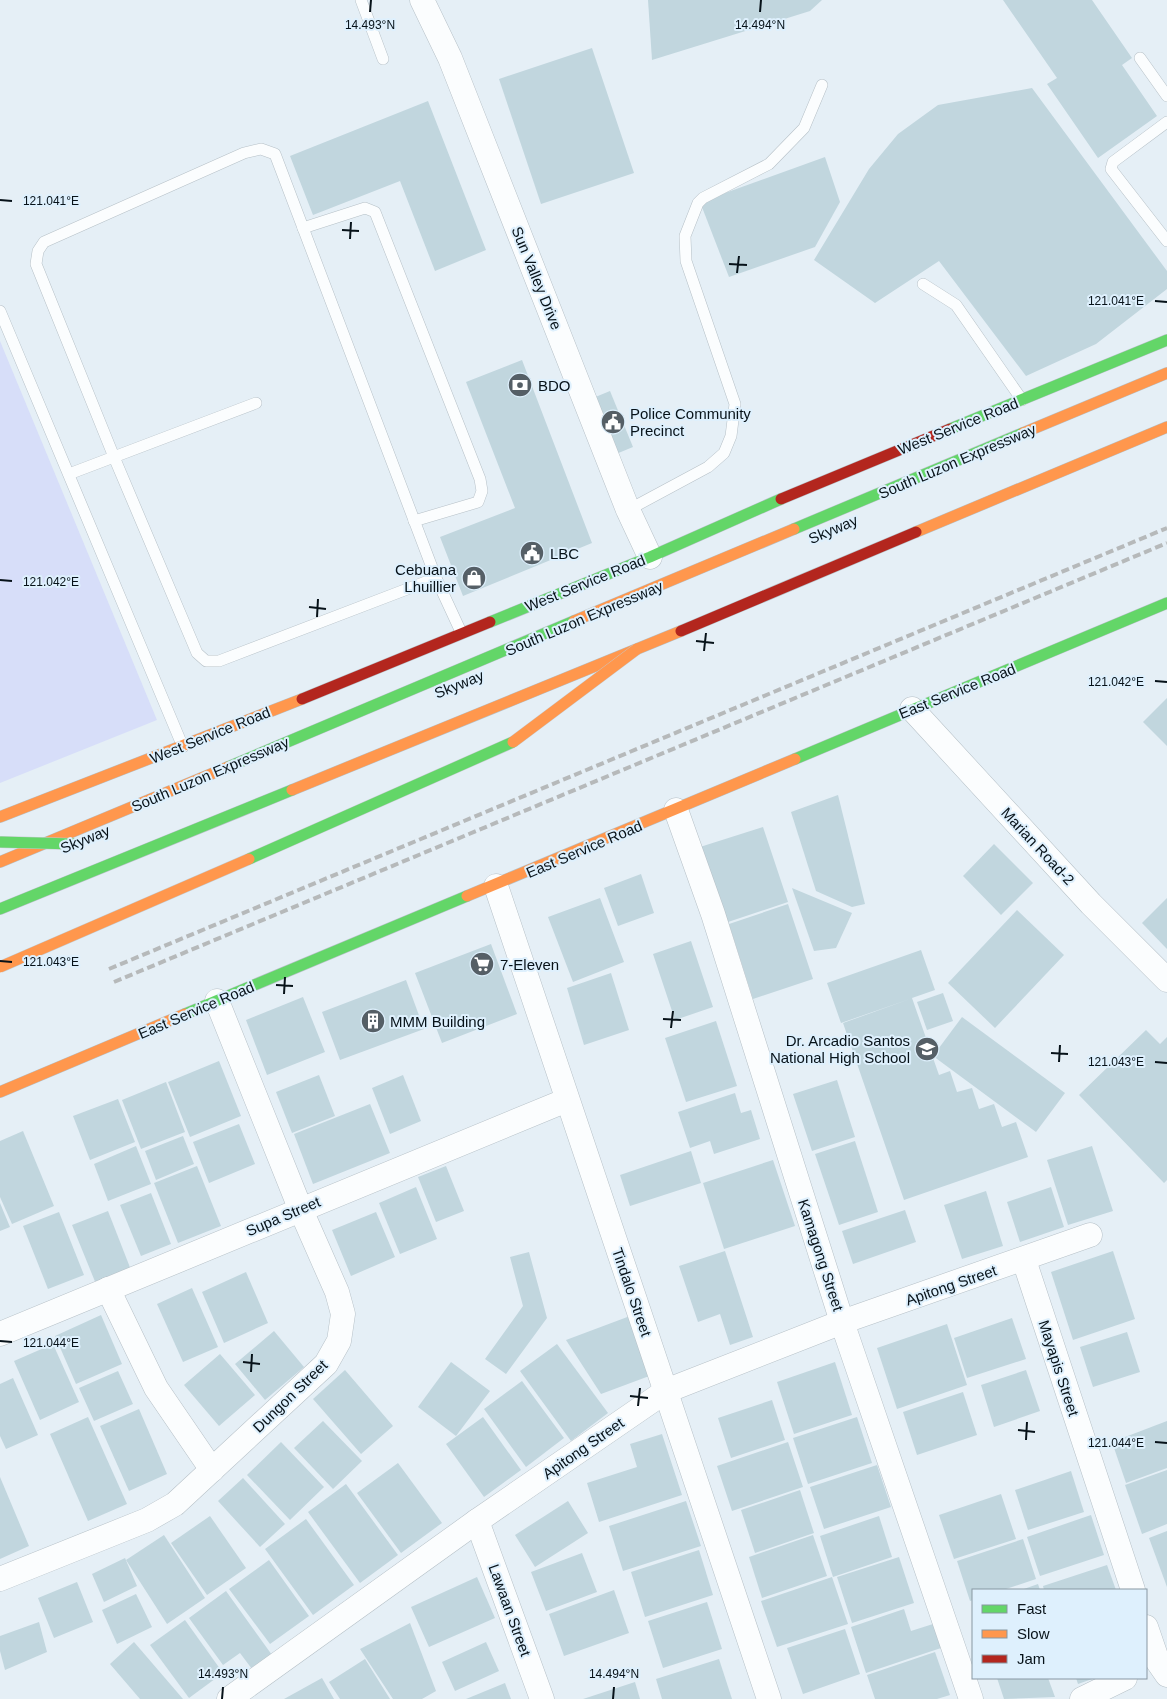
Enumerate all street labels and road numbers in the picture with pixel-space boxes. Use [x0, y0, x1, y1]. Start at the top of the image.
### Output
street label: Sun Valley Drive [509, 224, 565, 332]
street label: West Service Road [895, 394, 1021, 458]
street label: South Luzon Expressway [876, 420, 1039, 502]
street label: Skyway [806, 511, 861, 547]
street label: West Service Road [522, 551, 648, 615]
street label: South Luzon Expressway [503, 577, 666, 659]
street label: East Service Road [896, 660, 1018, 722]
street label: Skyway [432, 666, 487, 702]
street label: West Service Road [147, 703, 273, 767]
street label: South Luzon Expressway [129, 733, 292, 815]
street label: Marian Road-2 [998, 804, 1078, 888]
street label: East Service Road [523, 817, 645, 881]
street label: Skyway [58, 821, 113, 857]
street label: East Service Road [135, 978, 257, 1042]
street label: Supa Street [243, 1192, 324, 1239]
street label: Kamagong Street [795, 1197, 847, 1314]
street label: Tindalo Street [609, 1245, 655, 1339]
street label: Apitong Street [903, 1261, 999, 1309]
street label: Mayapis Street [1035, 1318, 1083, 1419]
street label: Dungon Street [249, 1356, 331, 1436]
street label: Apitong Street [539, 1413, 627, 1482]
street label: Lawaan Street [485, 1562, 535, 1659]

